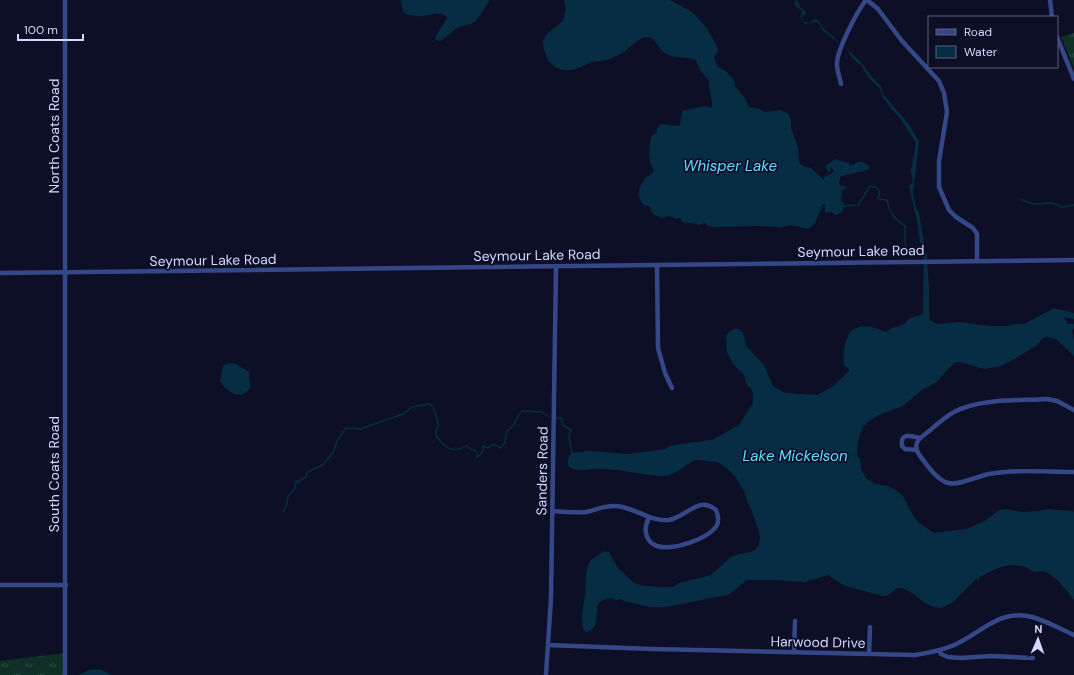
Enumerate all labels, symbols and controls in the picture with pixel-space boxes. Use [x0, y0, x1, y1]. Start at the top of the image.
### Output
scale bar [18, 16, 83, 42]
legend [928, 16, 1058, 68]
text: 100 m [24, 22, 58, 38]
text: Road [964, 24, 992, 40]
text: Water [964, 44, 998, 60]
street label: North Coats Road [45, 78, 63, 194]
water label: Whisper Lake [683, 156, 778, 176]
street label: Seymour Lake Road [797, 241, 925, 261]
street label: Seymour Lake Road [473, 245, 601, 265]
street label: Seymour Lake Road [149, 250, 277, 270]
street label: South Coats Road [45, 416, 63, 532]
street label: Sanders Road [532, 426, 552, 516]
water label: Lake Mickelson [742, 446, 848, 466]
north arrow [1018, 619, 1058, 659]
text: N [1034, 622, 1043, 636]
street label: Harwood Drive [770, 632, 866, 652]

